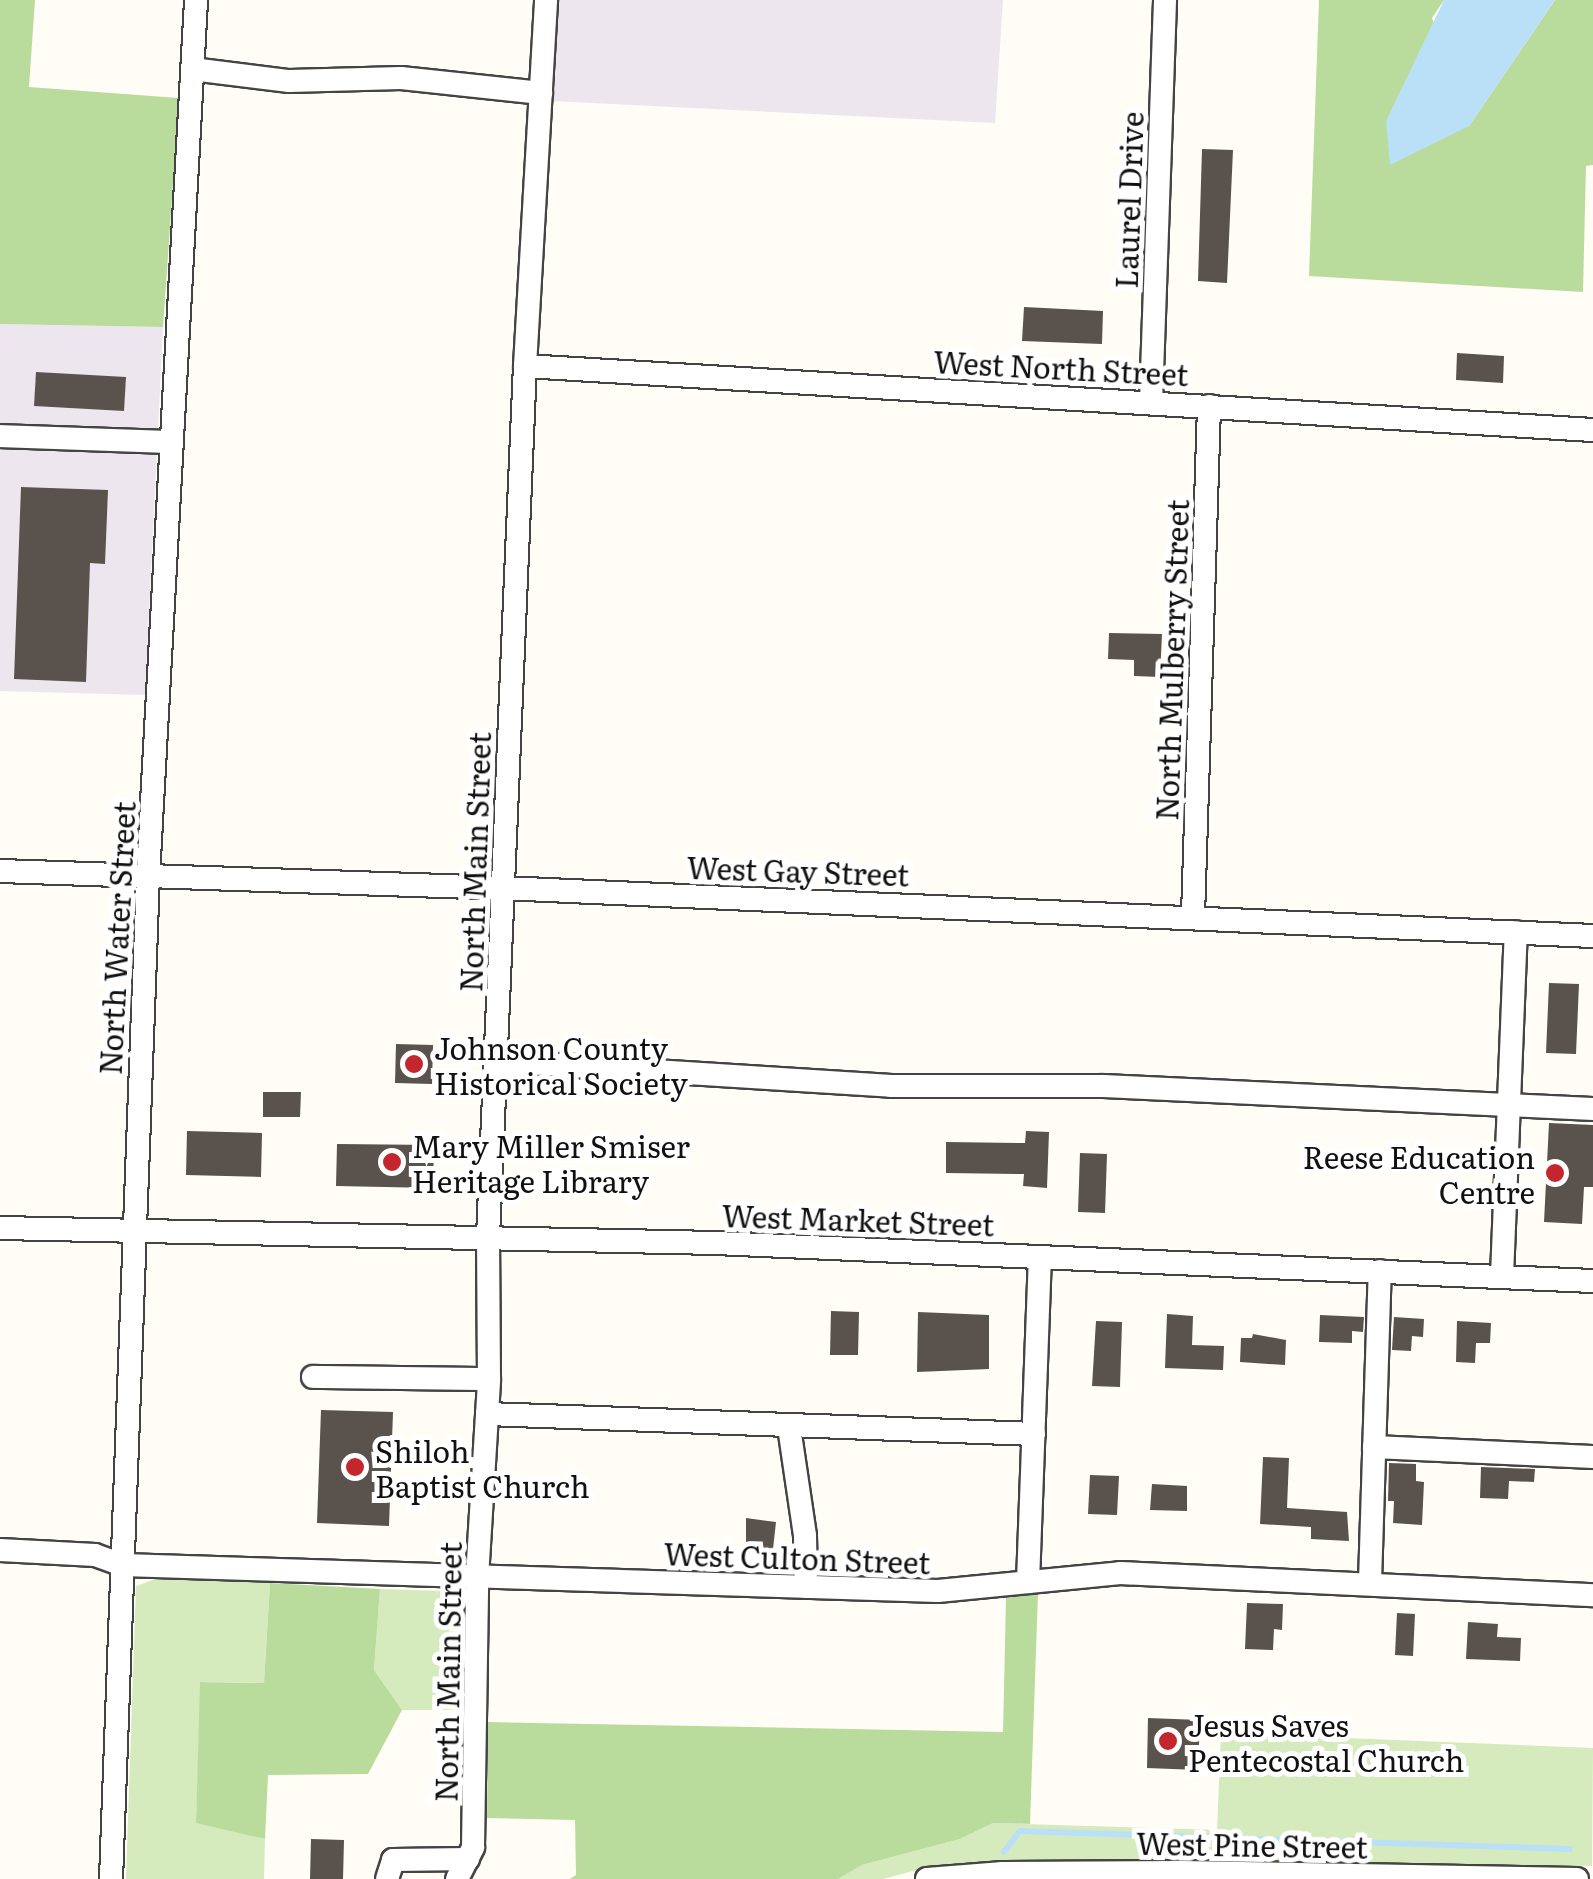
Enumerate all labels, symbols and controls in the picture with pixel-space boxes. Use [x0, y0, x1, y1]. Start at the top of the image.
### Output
street label: Laurel Drive [1107, 111, 1149, 289]
street label: West North Street [933, 342, 1189, 392]
street label: North Mulberry Street [1147, 499, 1195, 821]
street label: North Main Street [451, 731, 497, 993]
street label: North Water Street [91, 800, 141, 1076]
street label: West Gay Street [686, 848, 910, 892]
place label: Johnson County Historical Society [434, 1029, 688, 1100]
marker: Johnson County Historical Society [403, 1053, 425, 1075]
place label: Mary Miller Smiser Heritage Library [412, 1127, 690, 1198]
place label: Reese Education Centre [1303, 1138, 1535, 1208]
marker: Mary Miller Smiser Heritage Library [381, 1151, 403, 1173]
marker: Reese Education Centre [1544, 1162, 1566, 1184]
street label: West Market Street [721, 1196, 995, 1242]
place label: Shiloh Baptist Church [375, 1432, 590, 1502]
marker: Shiloh Baptist Church [344, 1456, 366, 1478]
street label: West Culton Street [663, 1534, 931, 1580]
street label: North Main Street [427, 1542, 467, 1802]
place label: Jesus Saves Pentecostal Church [1188, 1706, 1464, 1776]
marker: Jesus Saves Pentecostal Church [1157, 1730, 1179, 1752]
street label: West Pine Street [1136, 1824, 1368, 1864]

